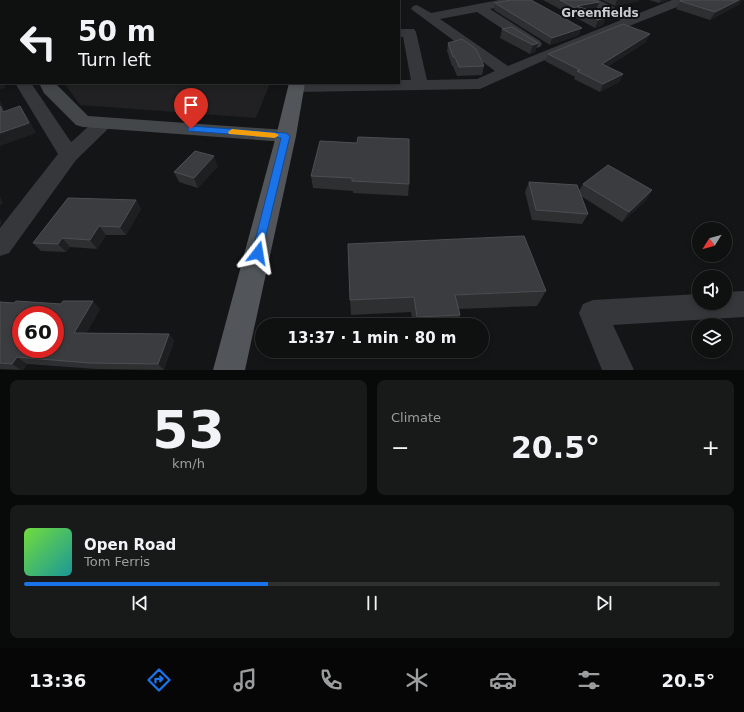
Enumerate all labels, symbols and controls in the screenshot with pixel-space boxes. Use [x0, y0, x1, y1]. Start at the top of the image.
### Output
district label: Greenfields [561, 6, 639, 20]
text: 50 m [78, 15, 156, 48]
icon: left [12, 16, 64, 68]
text: Turn left [78, 49, 151, 70]
pin [174, 88, 208, 129]
icon: arrive [180, 94, 202, 116]
north arrow [692, 222, 732, 262]
map controls [692, 222, 732, 358]
position arrow [237, 232, 279, 274]
button: sound [692, 270, 732, 310]
speed limit sign: 60 [12, 306, 64, 358]
button: layers [692, 318, 732, 358]
text: 13:37 · 1 min · 80 m [288, 329, 456, 347]
text: 53 [152, 400, 225, 460]
text: Climate [391, 410, 441, 425]
text: 20.5° [511, 430, 600, 465]
text: − [391, 435, 409, 460]
text: + [702, 435, 720, 460]
text: km/h [172, 456, 205, 471]
text: Open Road [84, 536, 176, 554]
text: Tom Ferris [84, 554, 150, 569]
icon: previous [129, 592, 151, 614]
icon: pause [361, 592, 383, 614]
icon: next [593, 592, 615, 614]
icon: directions [145, 666, 173, 694]
icon: music [231, 666, 259, 694]
icon: phone [317, 666, 345, 694]
icon: climate [403, 666, 431, 694]
icon: car [489, 666, 517, 694]
icon: filters [575, 666, 603, 694]
text: 13:36 [29, 670, 86, 691]
text: 20.5° [661, 670, 715, 691]

